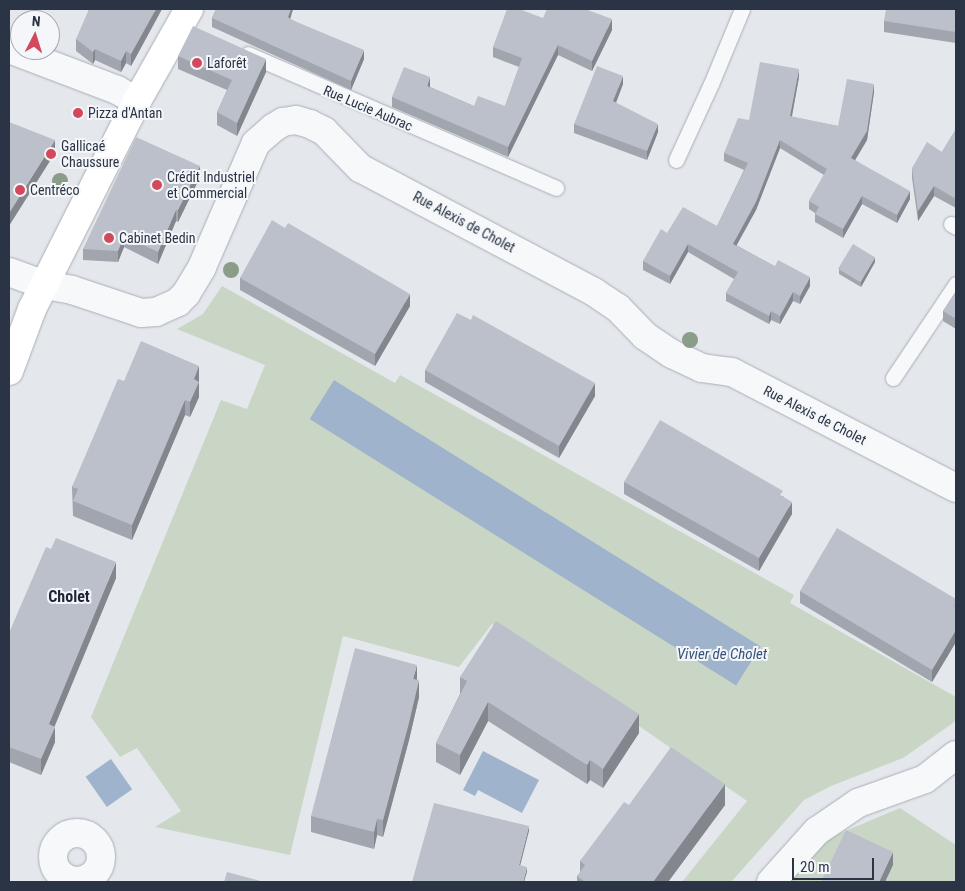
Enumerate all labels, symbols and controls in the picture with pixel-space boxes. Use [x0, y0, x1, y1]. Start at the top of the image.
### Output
north arrow [10, 10, 60, 60]
text: N [31, 13, 41, 29]
place label: Laforêt [207, 55, 247, 71]
marker: Laforêt [191, 57, 203, 69]
street label: Rue Lucie Aubrac [321, 82, 415, 134]
place label: Pizza d'Antan [88, 105, 162, 121]
marker: Pizza d'Antan [72, 107, 84, 119]
place label: Gallicaé Chaussure [61, 138, 119, 170]
marker: Gallicaé Chaussure [45, 148, 57, 160]
place label: Crédit Industriel et Commercial [167, 169, 255, 202]
marker: Crédit Industriel et Commercial [151, 179, 163, 191]
place label: Centréco [30, 182, 80, 198]
marker: Centréco [14, 184, 26, 196]
street label: Rue Alexis de Cholet [410, 188, 518, 256]
place label: Cabinet Bedin [119, 230, 196, 246]
marker: Cabinet Bedin [103, 232, 115, 244]
street label: Rue Alexis de Cholet [761, 382, 869, 448]
district label: Cholet [48, 587, 90, 607]
water label: Vivier de Cholet [677, 646, 767, 664]
scale bar [795, 848, 878, 880]
text: 20 m [800, 858, 830, 876]

